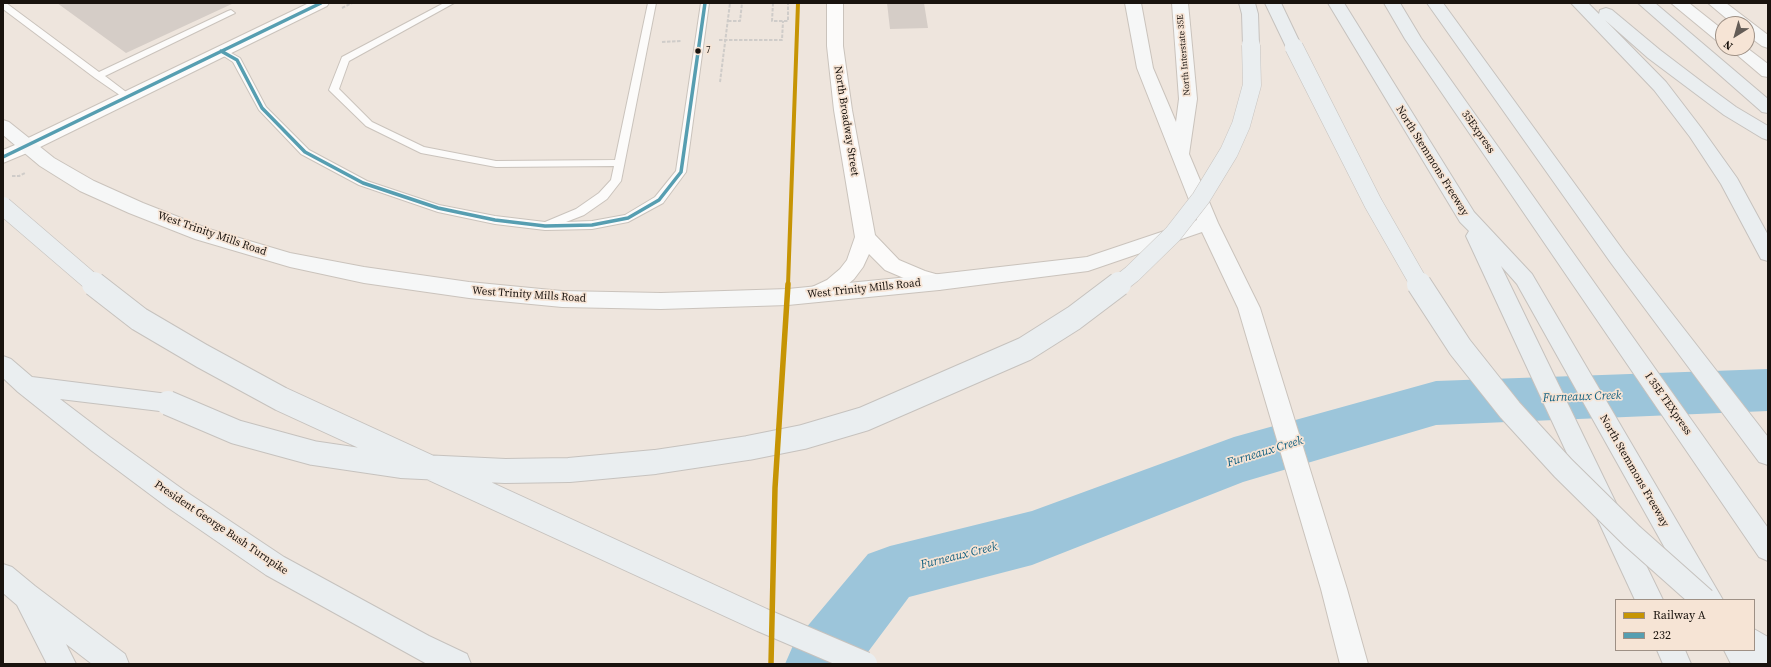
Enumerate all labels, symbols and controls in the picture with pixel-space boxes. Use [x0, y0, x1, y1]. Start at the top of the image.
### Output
street label: North Interstate 35E [1175, 14, 1193, 96]
north arrow [1715, 16, 1755, 56]
text: N [1720, 37, 1736, 54]
marker: 7 [693, 46, 703, 56]
place label: 7 [706, 46, 710, 56]
street label: North Broadway Street [831, 65, 861, 177]
street label: North Stemmons Freeway [1393, 104, 1471, 218]
street label: 35Express [1458, 108, 1498, 156]
street label: West Trinity Mills Road [156, 209, 268, 259]
street label: West Trinity Mills Road [806, 276, 922, 302]
street label: West Trinity Mills Road [472, 284, 586, 306]
street label: I 35E TEXpress [1642, 370, 1694, 438]
water label: Furneaux Creek [1542, 388, 1622, 406]
street label: North Stemmons Freeway [1596, 413, 1672, 529]
water label: Furneaux Creek [1225, 434, 1305, 470]
street label: President George Bush Turnpike [152, 478, 290, 578]
water label: Furneaux Creek [919, 539, 999, 573]
legend [1615, 599, 1755, 651]
text: Railway A [1653, 607, 1706, 623]
text: 232 [1653, 627, 1671, 643]

